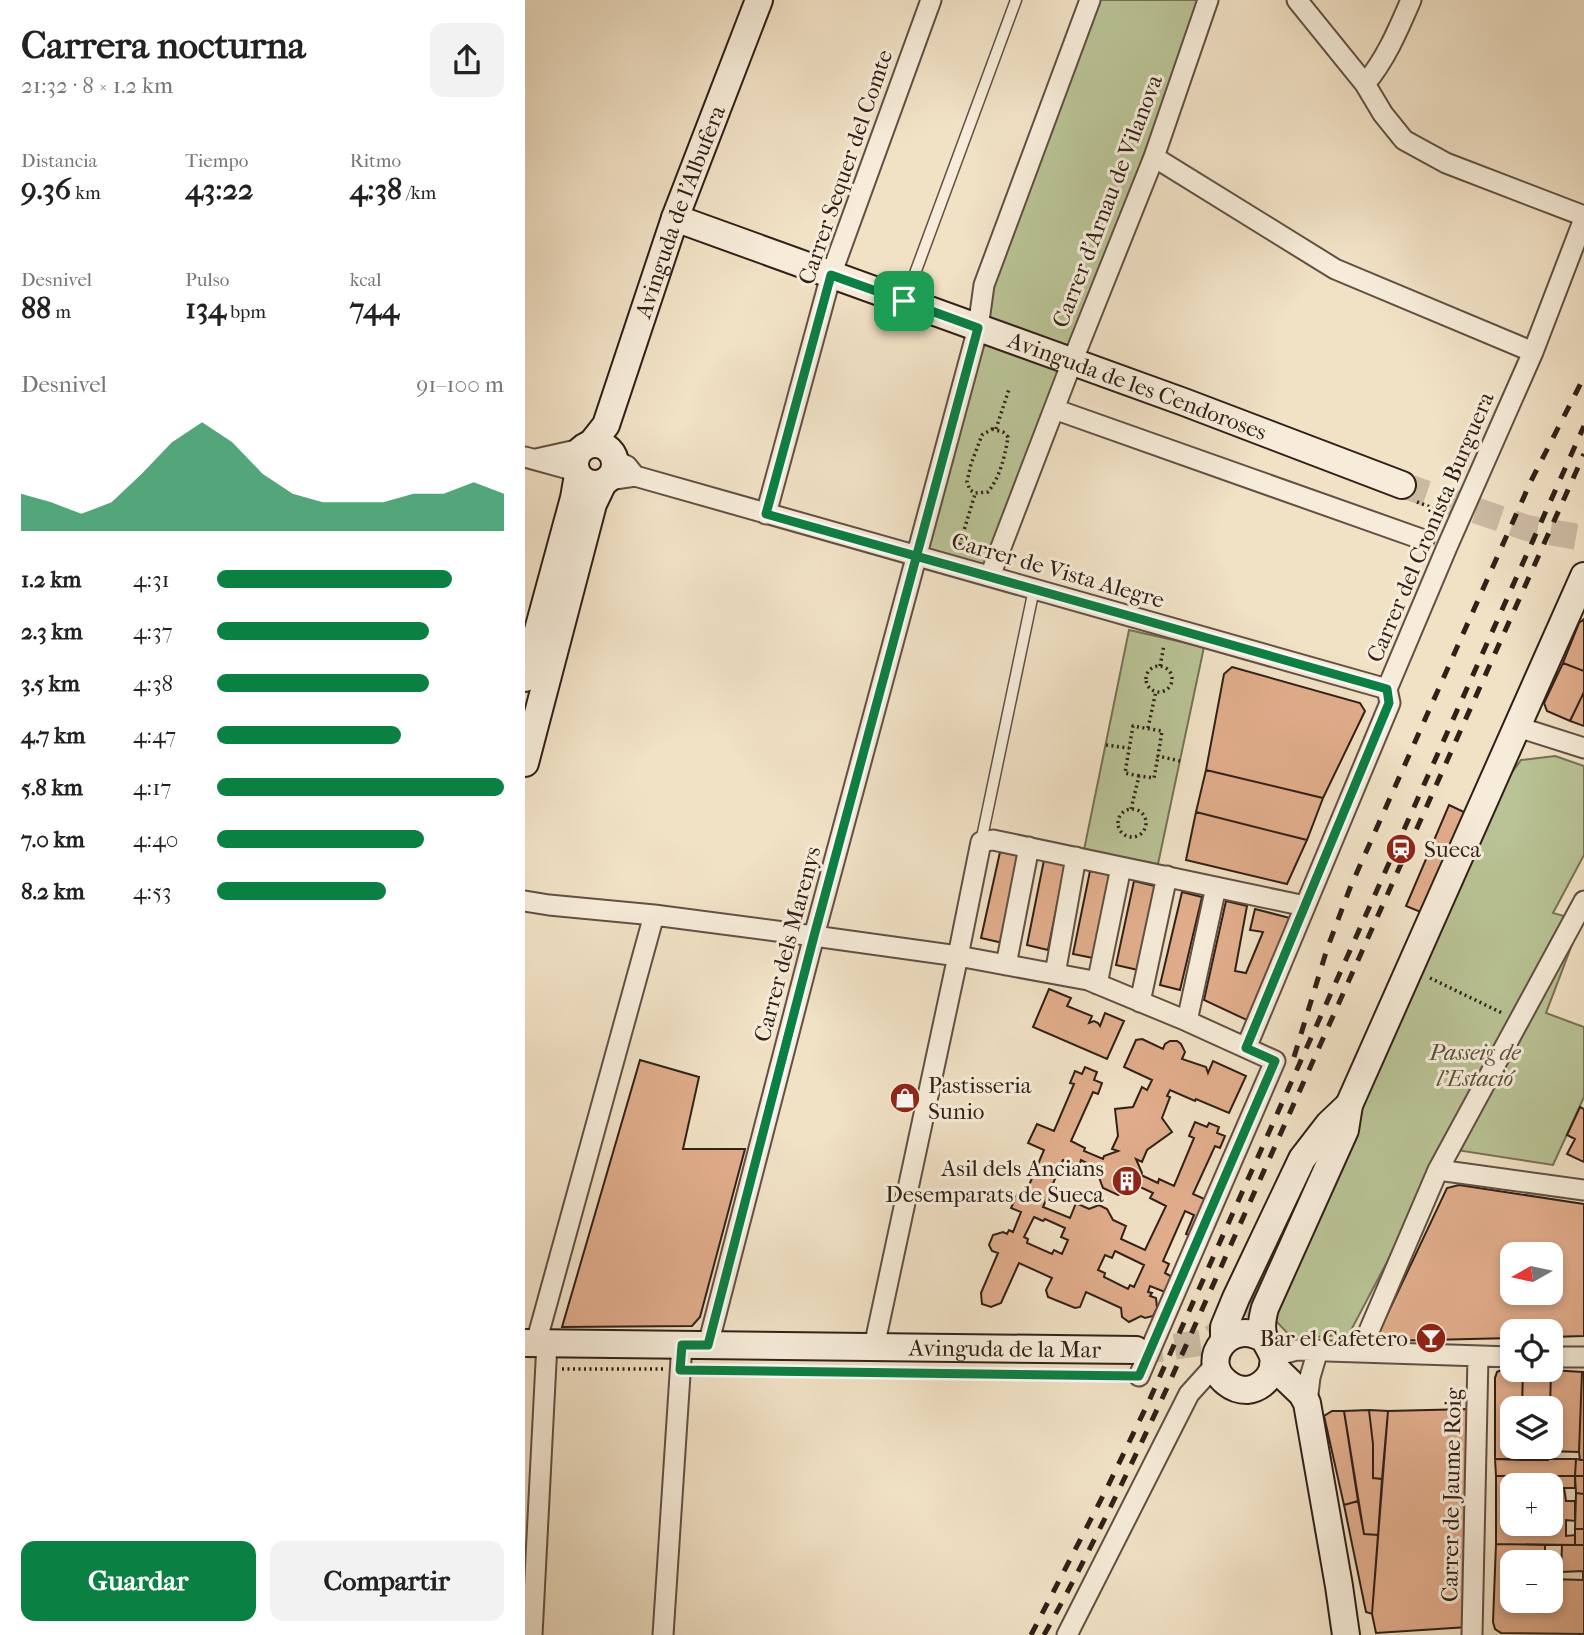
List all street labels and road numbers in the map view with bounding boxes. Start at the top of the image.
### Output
street label: Carrer Sequer del Comte [793,46,898,288]
street label: Carrer d'Arnau de Vilanova [1047,71,1168,331]
street label: Avinguda de l'Albufera [629,101,731,322]
street label: Avinguda de les Cendoroses [1003,326,1270,446]
street label: Carrer del Cronista Burguera [1361,388,1500,666]
street label: Carrer de Vista Alegre [948,527,1168,614]
street label: Carrer dels Marenys [748,843,827,1045]
street label: Avinguda de la Mar [908,1334,1101,1364]
street label: Carrer de Jaume Roig [1436,1387,1467,1602]

